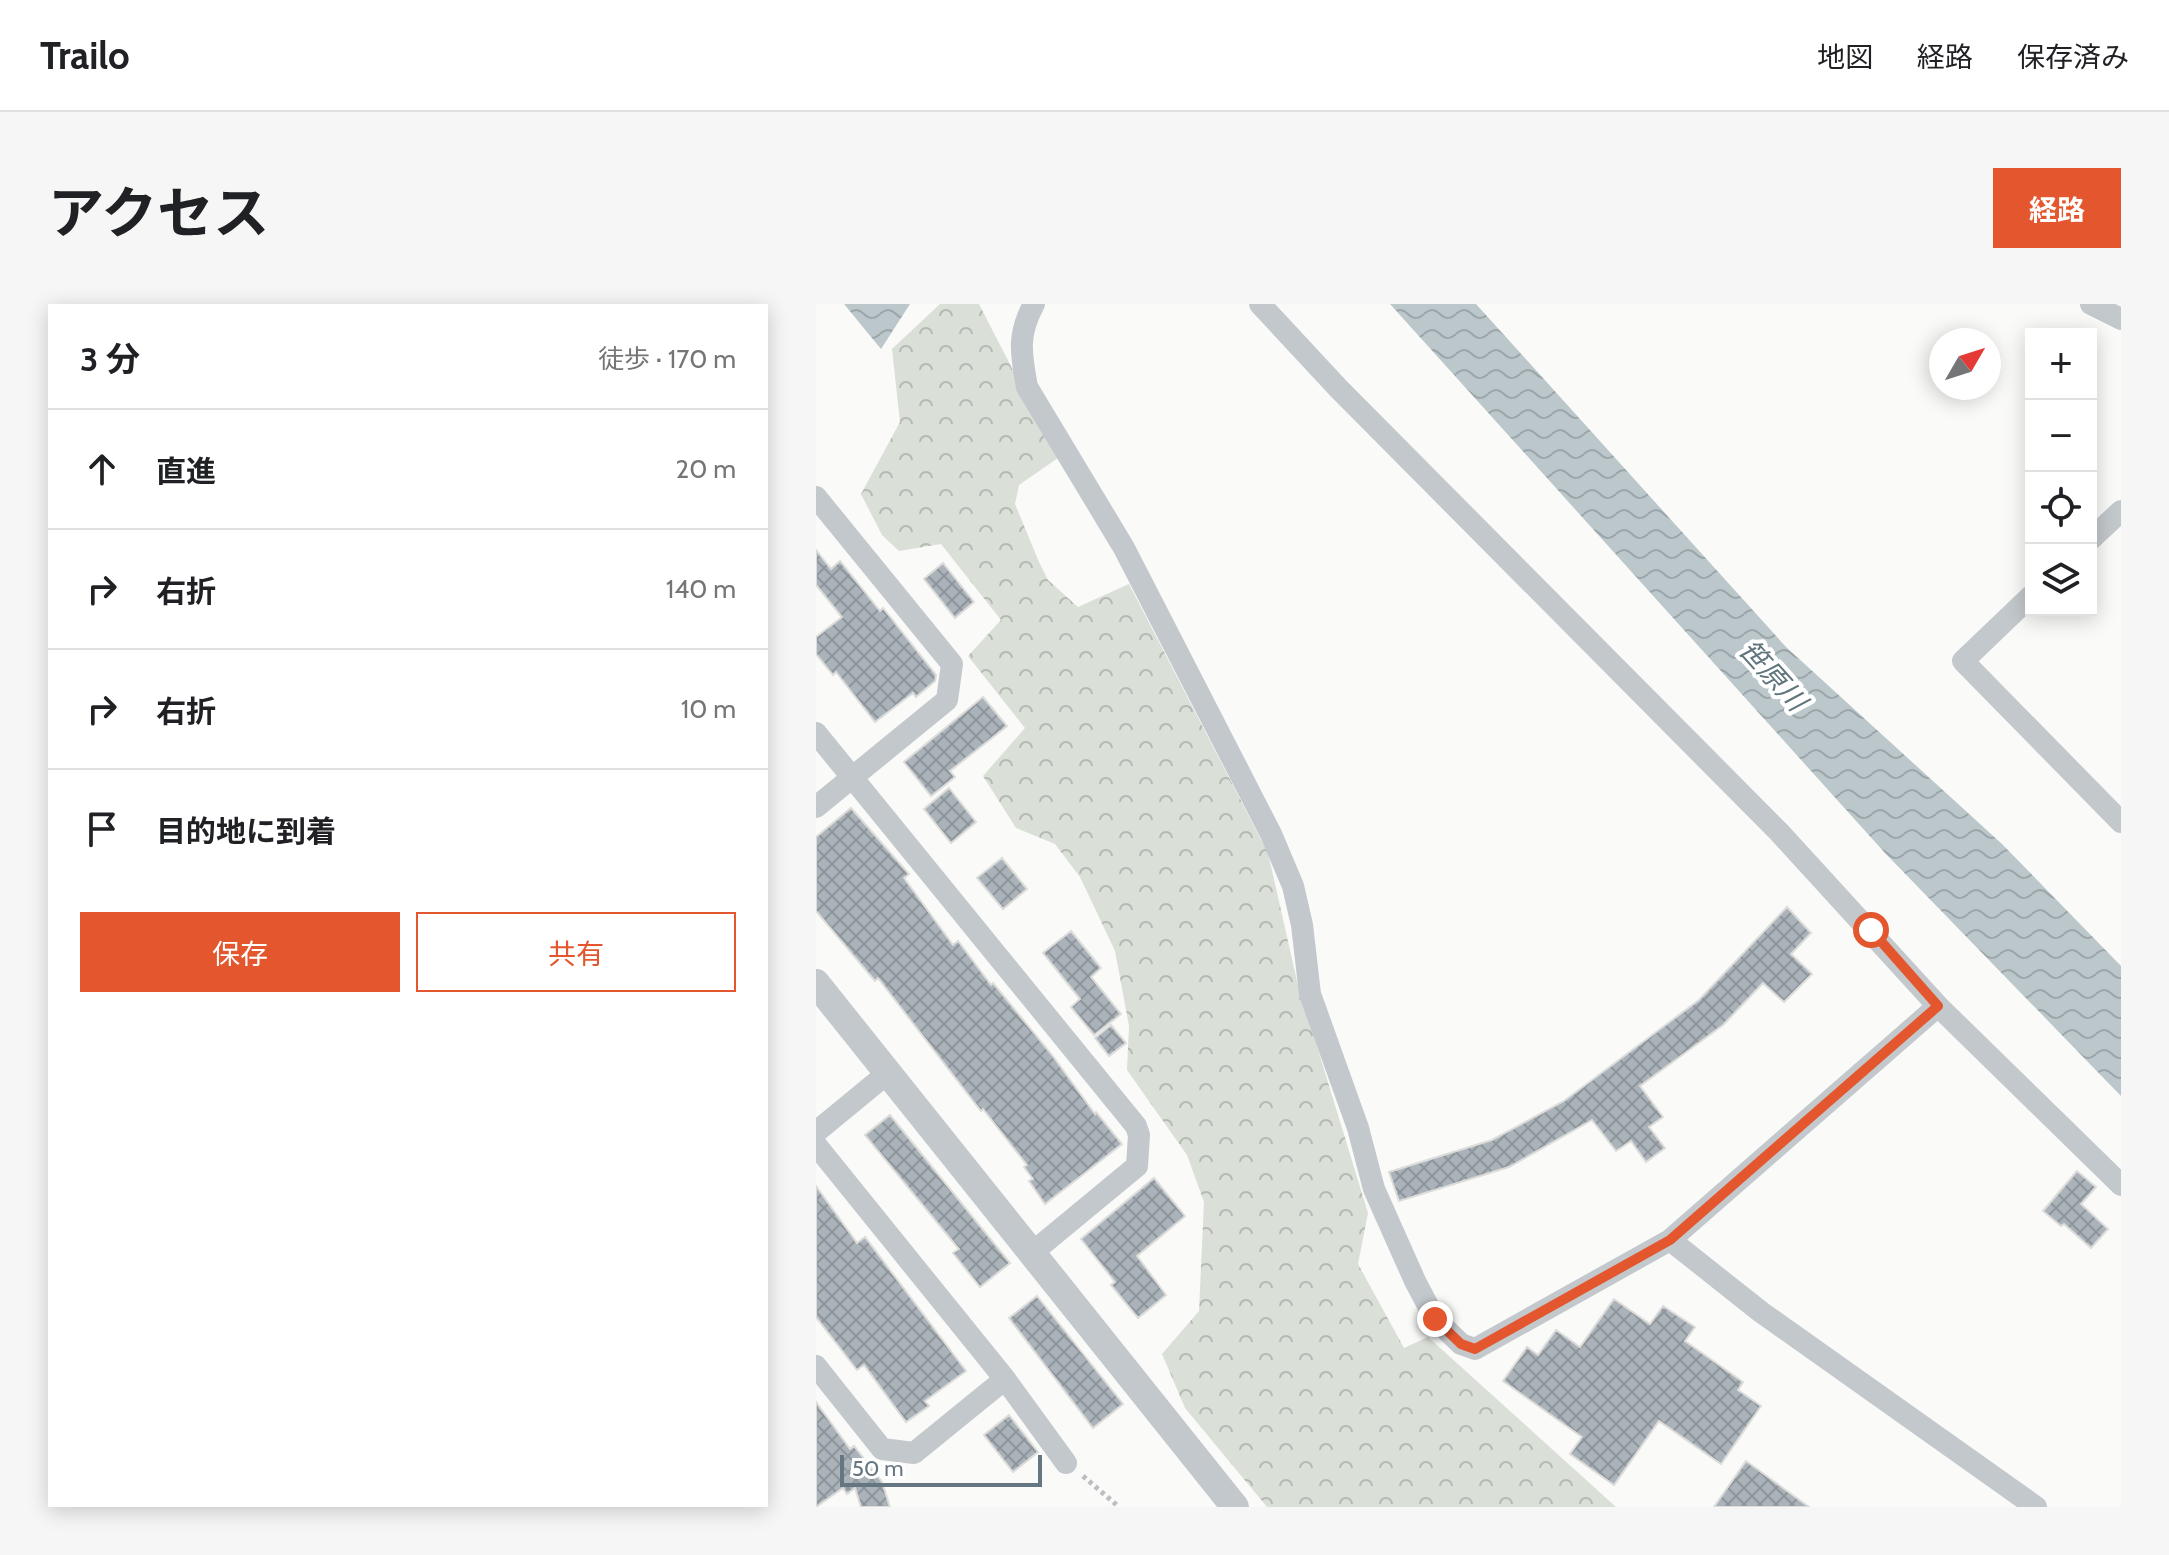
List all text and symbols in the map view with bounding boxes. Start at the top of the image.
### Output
text: Trailo [40,32,130,79]
text: 地図 [1817,40,1873,74]
text: 経路 [1917,40,1973,74]
text: 保存済み [2017,40,2129,74]
button: 経路 [1993,168,2121,248]
text: アクセス [48,179,269,247]
north arrow [1929,328,2001,400]
map controls [2025,328,2097,616]
button: + [2025,328,2097,400]
text: 3 分 [80,338,140,380]
text: 徒歩 · 170 m [598,343,736,375]
button: − [2025,400,2097,472]
icon: ahead [80,447,124,491]
text: 直進 [156,453,216,490]
text: 20 m [676,453,736,485]
button: locate [2025,472,2097,544]
button: layers [2025,544,2097,616]
icon: right [80,567,124,611]
text: 右折 [156,573,216,610]
text: 140 m [666,573,736,605]
water label: 笹原川 [1732,632,1816,720]
icon: right [80,687,124,731]
text: 右折 [156,693,216,730]
text: 10 m [681,693,736,725]
icon: arrive [80,807,124,851]
text: 目的地に到着 [156,813,336,850]
button: 保存 [80,912,400,992]
button: 共有 [416,912,736,992]
route start [1853,912,1889,948]
route end [1417,1301,1453,1337]
scale bar [840,1451,1042,1487]
text: 50 m [852,1455,904,1482]

